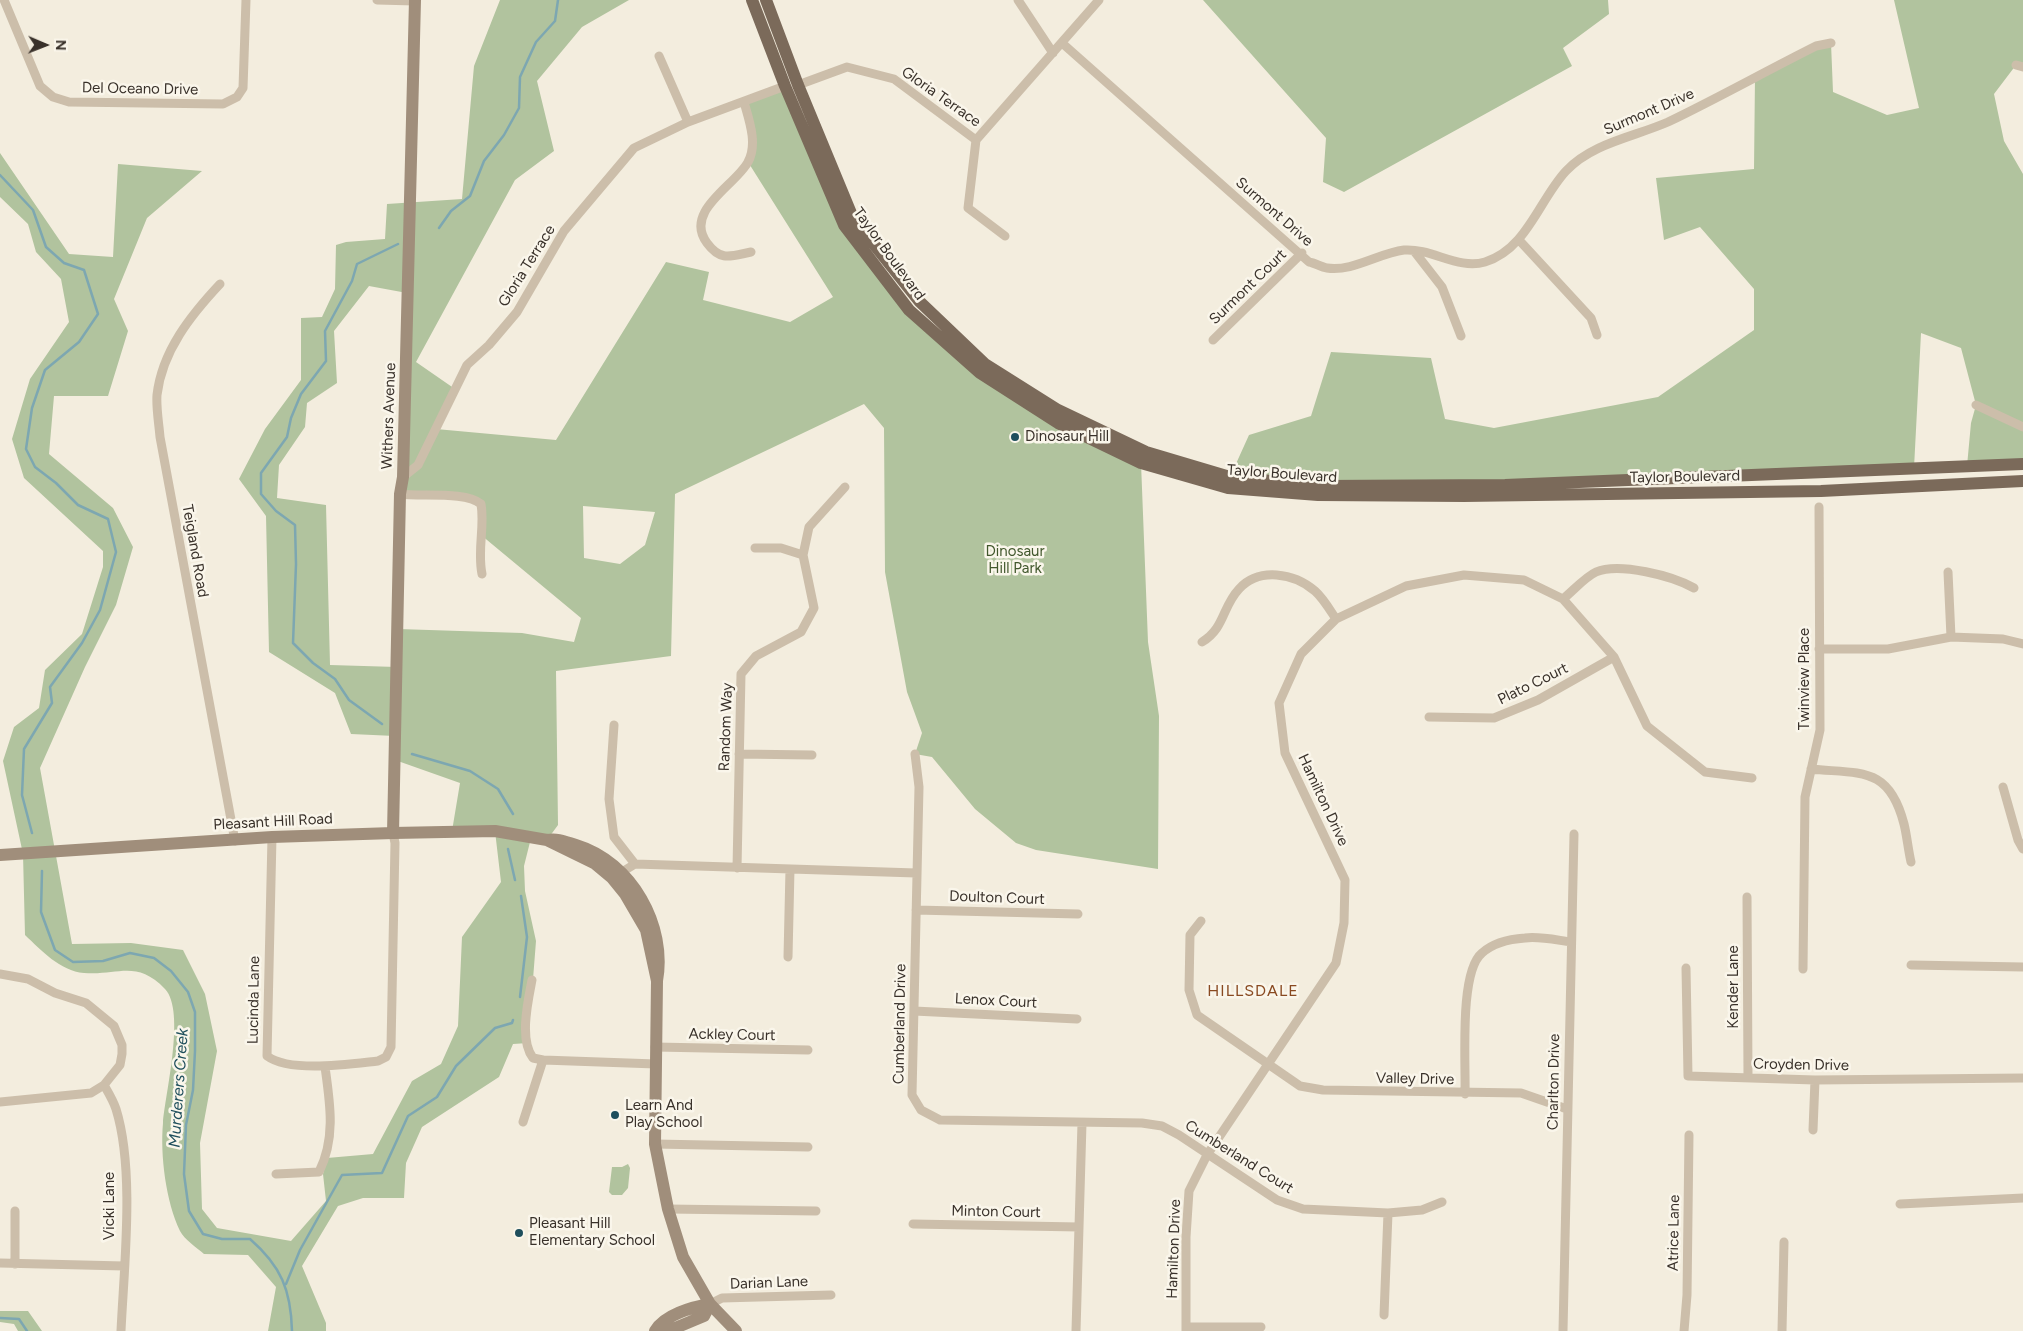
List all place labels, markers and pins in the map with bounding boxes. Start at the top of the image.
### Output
place label: Dinosaur Hill [1025,428,1109,446]
marker: Dinosaur Hill [1009,431,1021,443]
place label: Learn And Play School [625,1097,703,1132]
marker: Learn And Play School [609,1109,621,1121]
place label: Pleasant Hill Elementary School [529,1215,655,1250]
marker: Pleasant Hill Elementary School [513,1227,525,1239]

